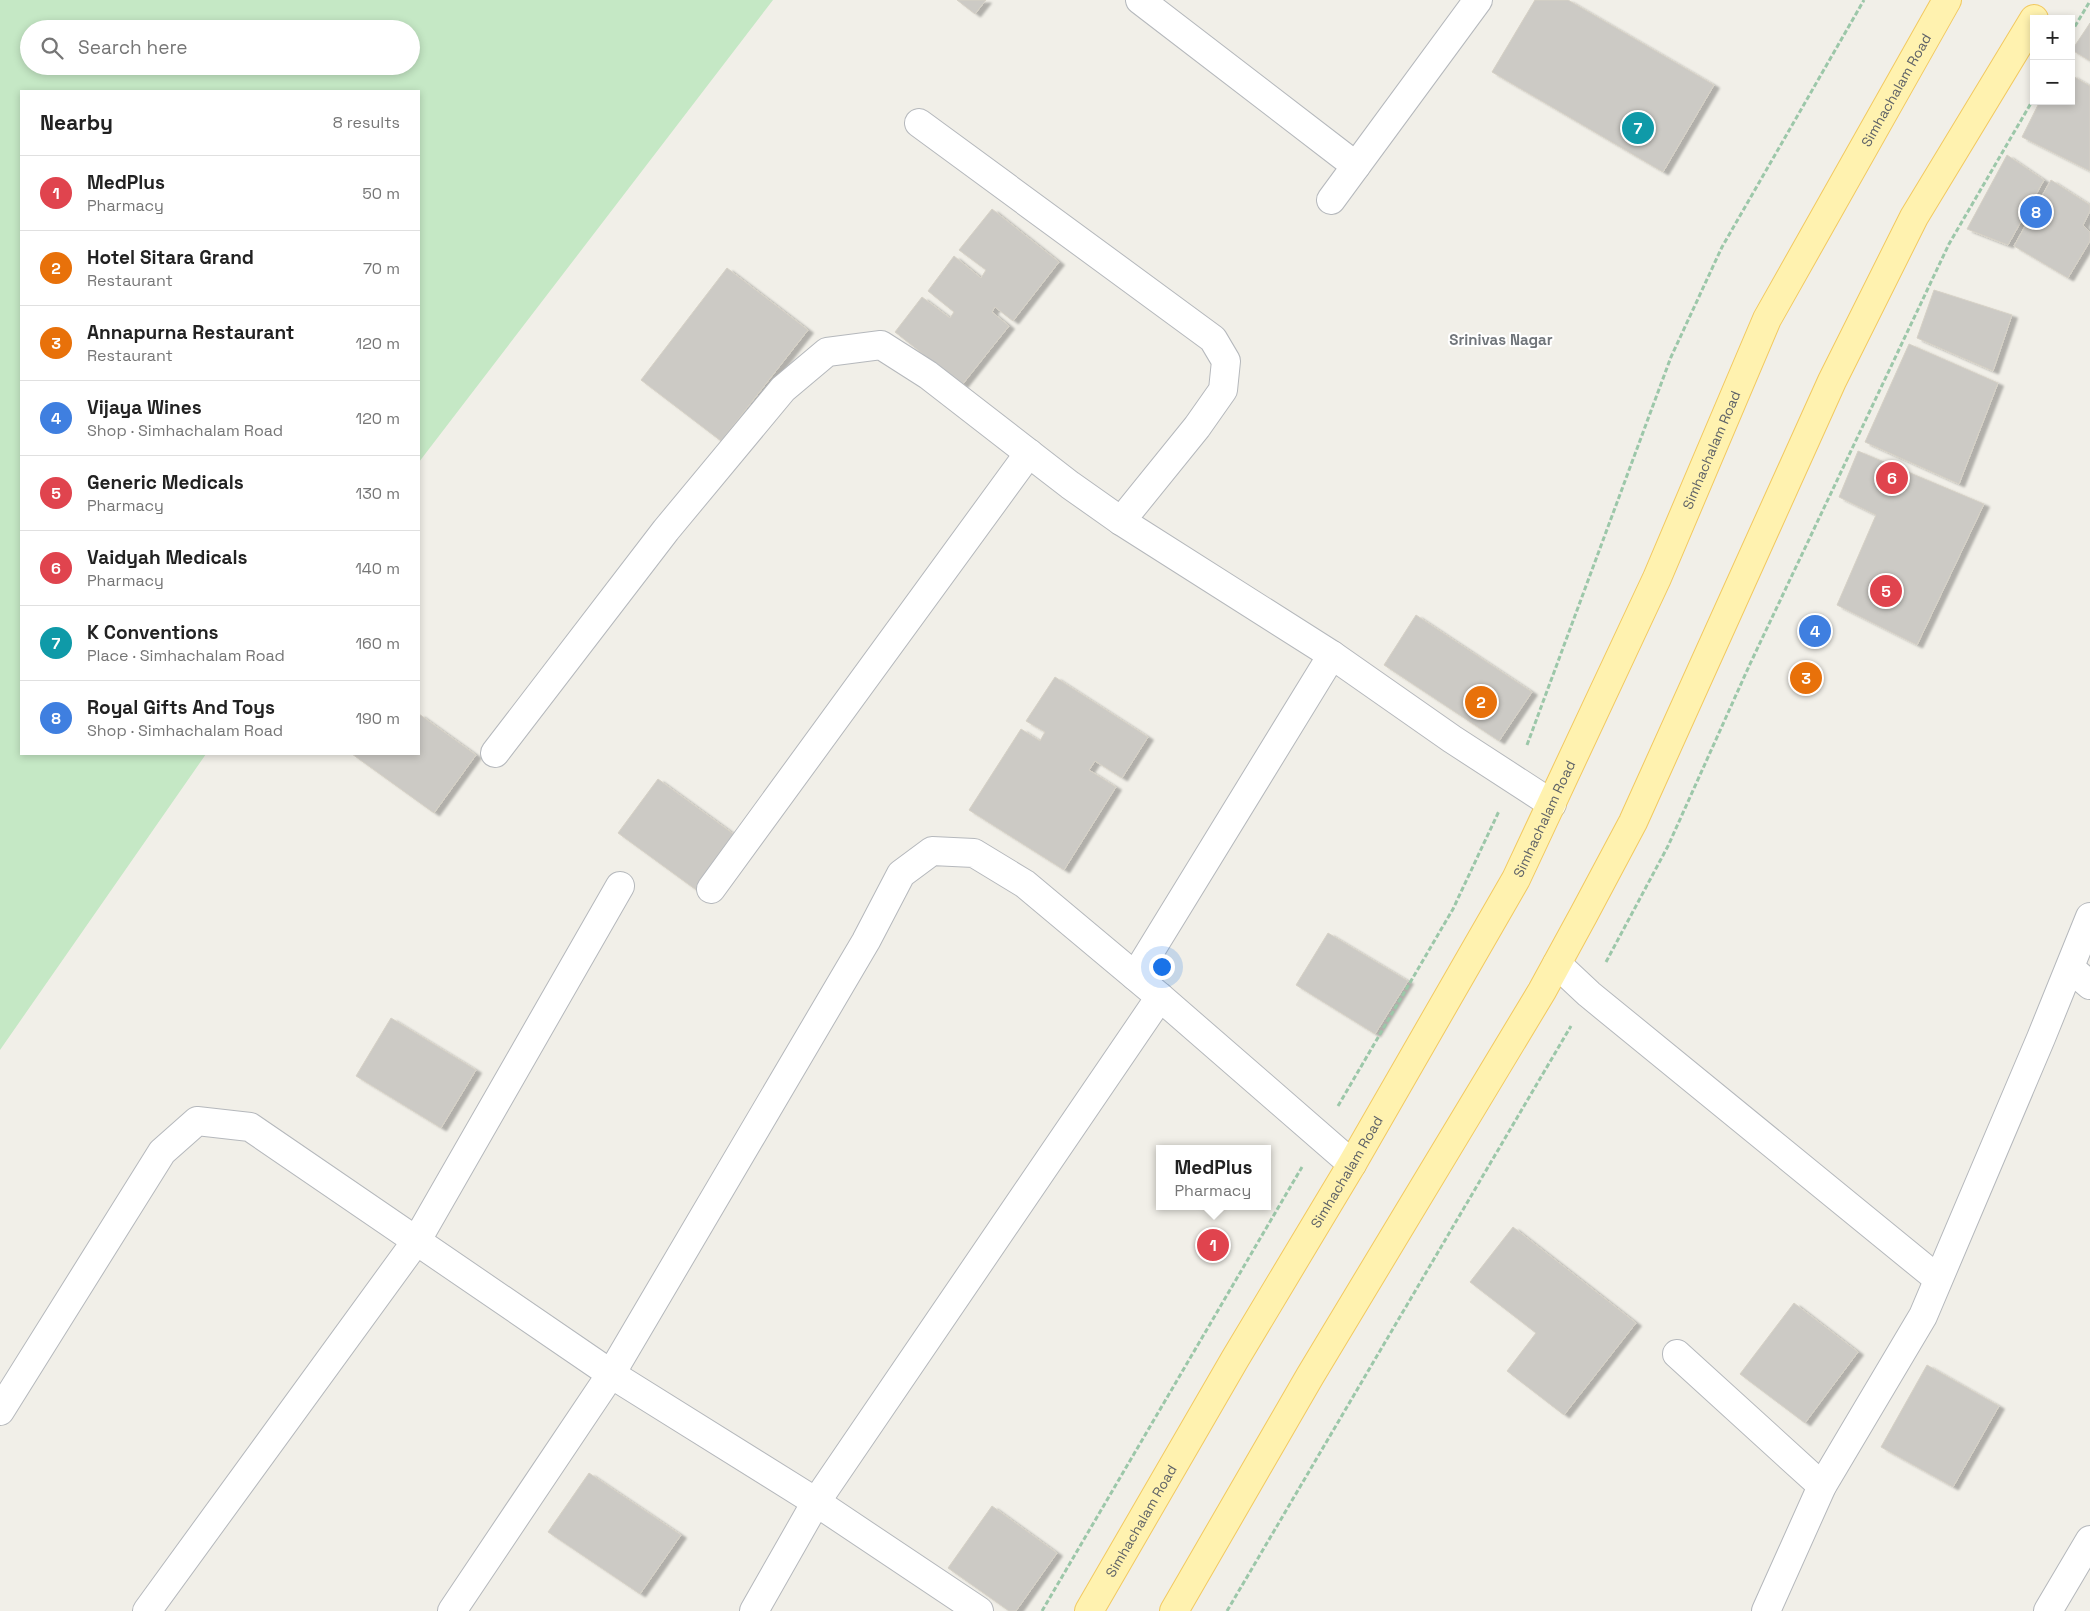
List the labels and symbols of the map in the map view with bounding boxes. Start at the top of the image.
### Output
street label: Simhachalam Road [1857,30,1935,150]
pin: 7 [1622,109,1654,147]
pin: 8 [2020,193,2052,231]
district label: Srinivas Nagar [1449,330,1553,349]
street label: Simhachalam Road [1678,388,1745,512]
pin: 6 [1876,459,1908,497]
pin: 5 [1870,572,1902,610]
pin: 4 [1799,612,1831,650]
pin: 3 [1790,659,1822,697]
pin: 2 [1465,683,1497,721]
street label: Simhachalam Road [1509,757,1579,880]
your location [1149,954,1175,980]
street label: Simhachalam Road [1307,1113,1387,1231]
pin: 1 [1197,1226,1229,1264]
street label: Simhachalam Road [1101,1461,1181,1581]

